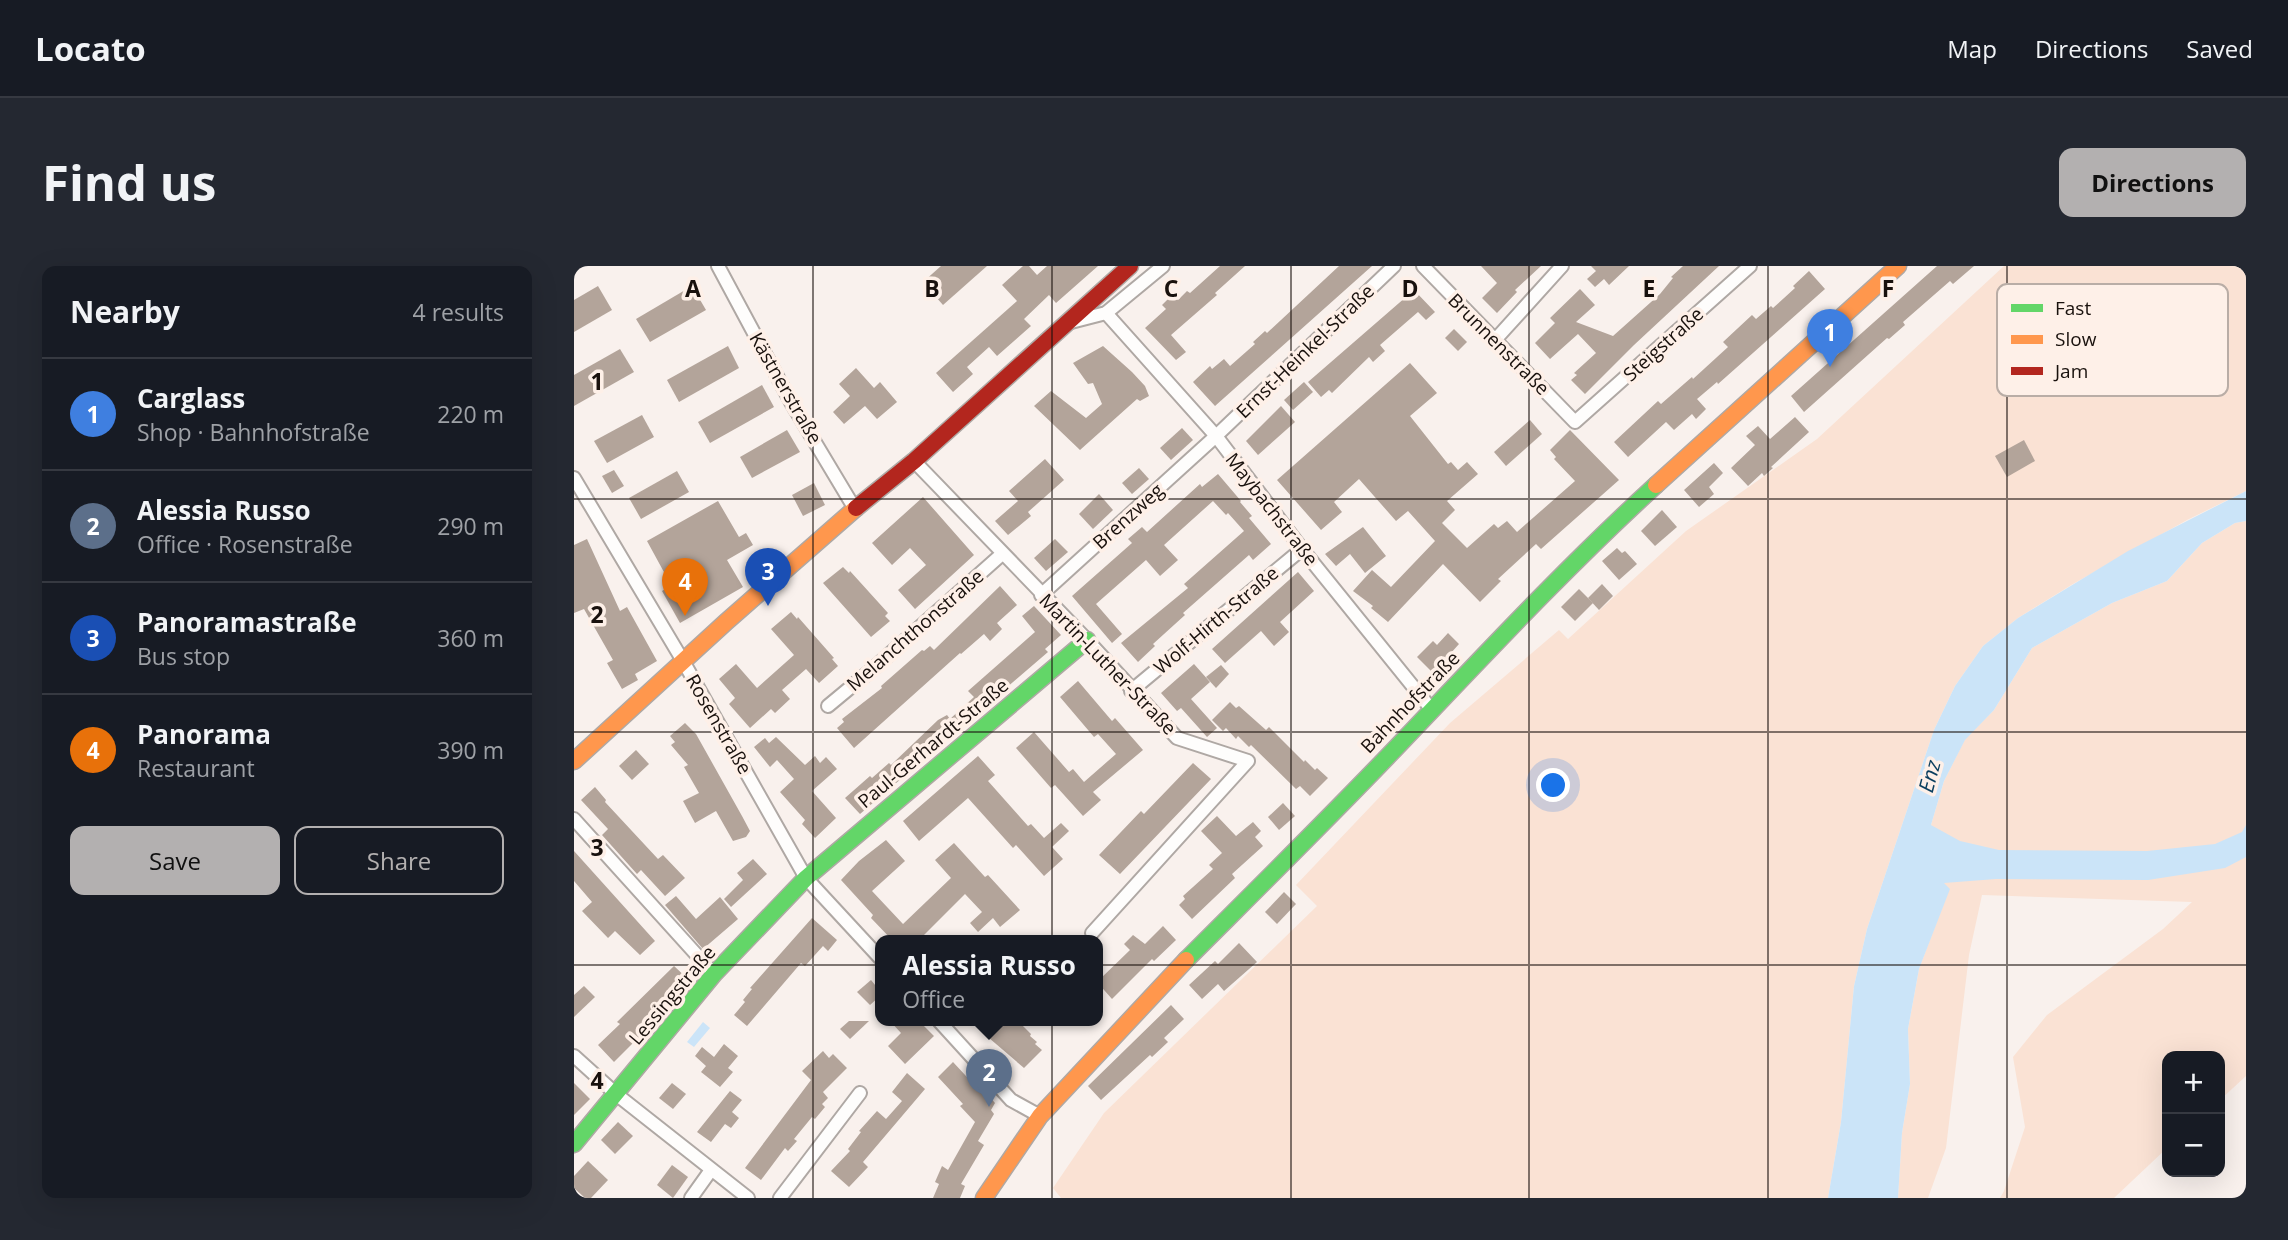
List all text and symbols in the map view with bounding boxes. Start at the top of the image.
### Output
text: Locato [35,26,146,71]
text: Map [1947,32,1997,65]
text: Directions [2035,32,2148,65]
text: Saved [2186,32,2253,65]
button: Directions [2059,148,2246,217]
text: Find us [42,149,216,215]
text: A [685,272,701,304]
text: B [924,272,940,304]
text: C [1164,272,1178,304]
text: D [1401,272,1419,304]
text: E [1643,272,1655,304]
text: F [1882,272,1894,304]
street label: Ernst-Heinkel-Straße [1230,278,1380,424]
legend [1997,284,2228,396]
street label: Brunnenstraße [1442,287,1556,401]
text: Nearby [70,291,180,332]
text: Fast [2055,295,2091,321]
text: 4 results [413,296,504,328]
street label: Steigstraße [1617,301,1709,387]
pin: 1 [1807,309,1853,367]
text: Slow [2055,326,2097,352]
street label: Kästnerstraße [744,327,828,449]
text: Jam [2053,358,2088,384]
text: 1 [590,365,604,397]
text: Carglass [137,380,245,416]
text: 1 [86,398,100,430]
text: 220 m [437,398,504,430]
text: Shop · Bahnhofstraße [137,416,370,448]
street label: Maybachstraße [1220,447,1324,571]
street label: Brenzweg [1087,477,1169,555]
text: Alessia Russo [137,492,311,528]
text: 2 [86,510,100,542]
text: 290 m [437,510,504,542]
text: Office · Rosenstraße [137,528,353,560]
pin: 3 [745,548,791,606]
pin: 4 [662,558,708,616]
street label: Wolf-Hirth-Straße [1148,560,1284,680]
street label: Melanchthonstraße [841,563,989,697]
street label: Martin-Luther-Straße [1034,588,1182,740]
text: 2 [590,598,604,630]
text: Panoramastraße [137,604,357,640]
text: 3 [86,622,100,654]
text: 360 m [437,622,504,654]
text: Bus stop [137,640,230,672]
street label: Bahnhofstraße [1355,645,1465,759]
street label: Rosenstraße [680,669,758,779]
street label: Paul-Gerhardt-Straße [852,672,1014,814]
text: Panorama [137,716,271,752]
text: 4 [86,734,100,766]
text: 390 m [437,734,504,766]
text: Restaurant [137,752,255,784]
water label: Enz [1911,756,1947,795]
your location [1536,768,1570,802]
button: Save [70,826,280,895]
button: Share [294,826,504,895]
text: 3 [590,831,604,863]
popup [875,935,1103,1026]
street label: Lessingstraße [623,940,721,1050]
text: Alessia Russo [902,947,1076,983]
text: Office [902,983,965,1015]
pin: 2 [966,1049,1012,1107]
map controls [2162,1051,2225,1177]
button: + [2162,1051,2225,1114]
text: 4 [590,1064,604,1096]
button: − [2162,1114,2225,1177]

